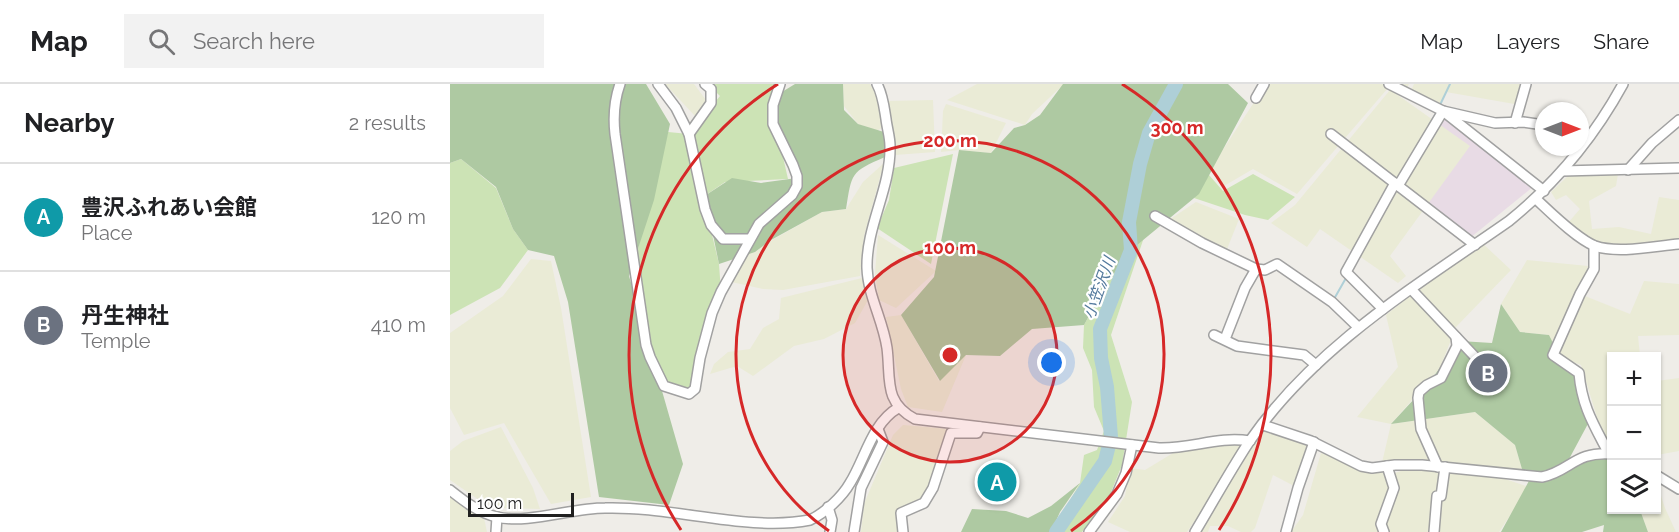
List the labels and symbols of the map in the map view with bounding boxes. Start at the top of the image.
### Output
north arrow [1535,102,1589,156]
text: 300 m [1150,117,1204,138]
text: 200 m [923,130,977,151]
text: 100 m [924,237,976,258]
water label: 小笠沢川 [1079,253,1120,321]
centre of rings [940,345,960,365]
your location [1037,348,1066,377]
pin: B [1468,350,1508,396]
pin: A [978,460,1016,504]
scale bar [468,490,574,518]

